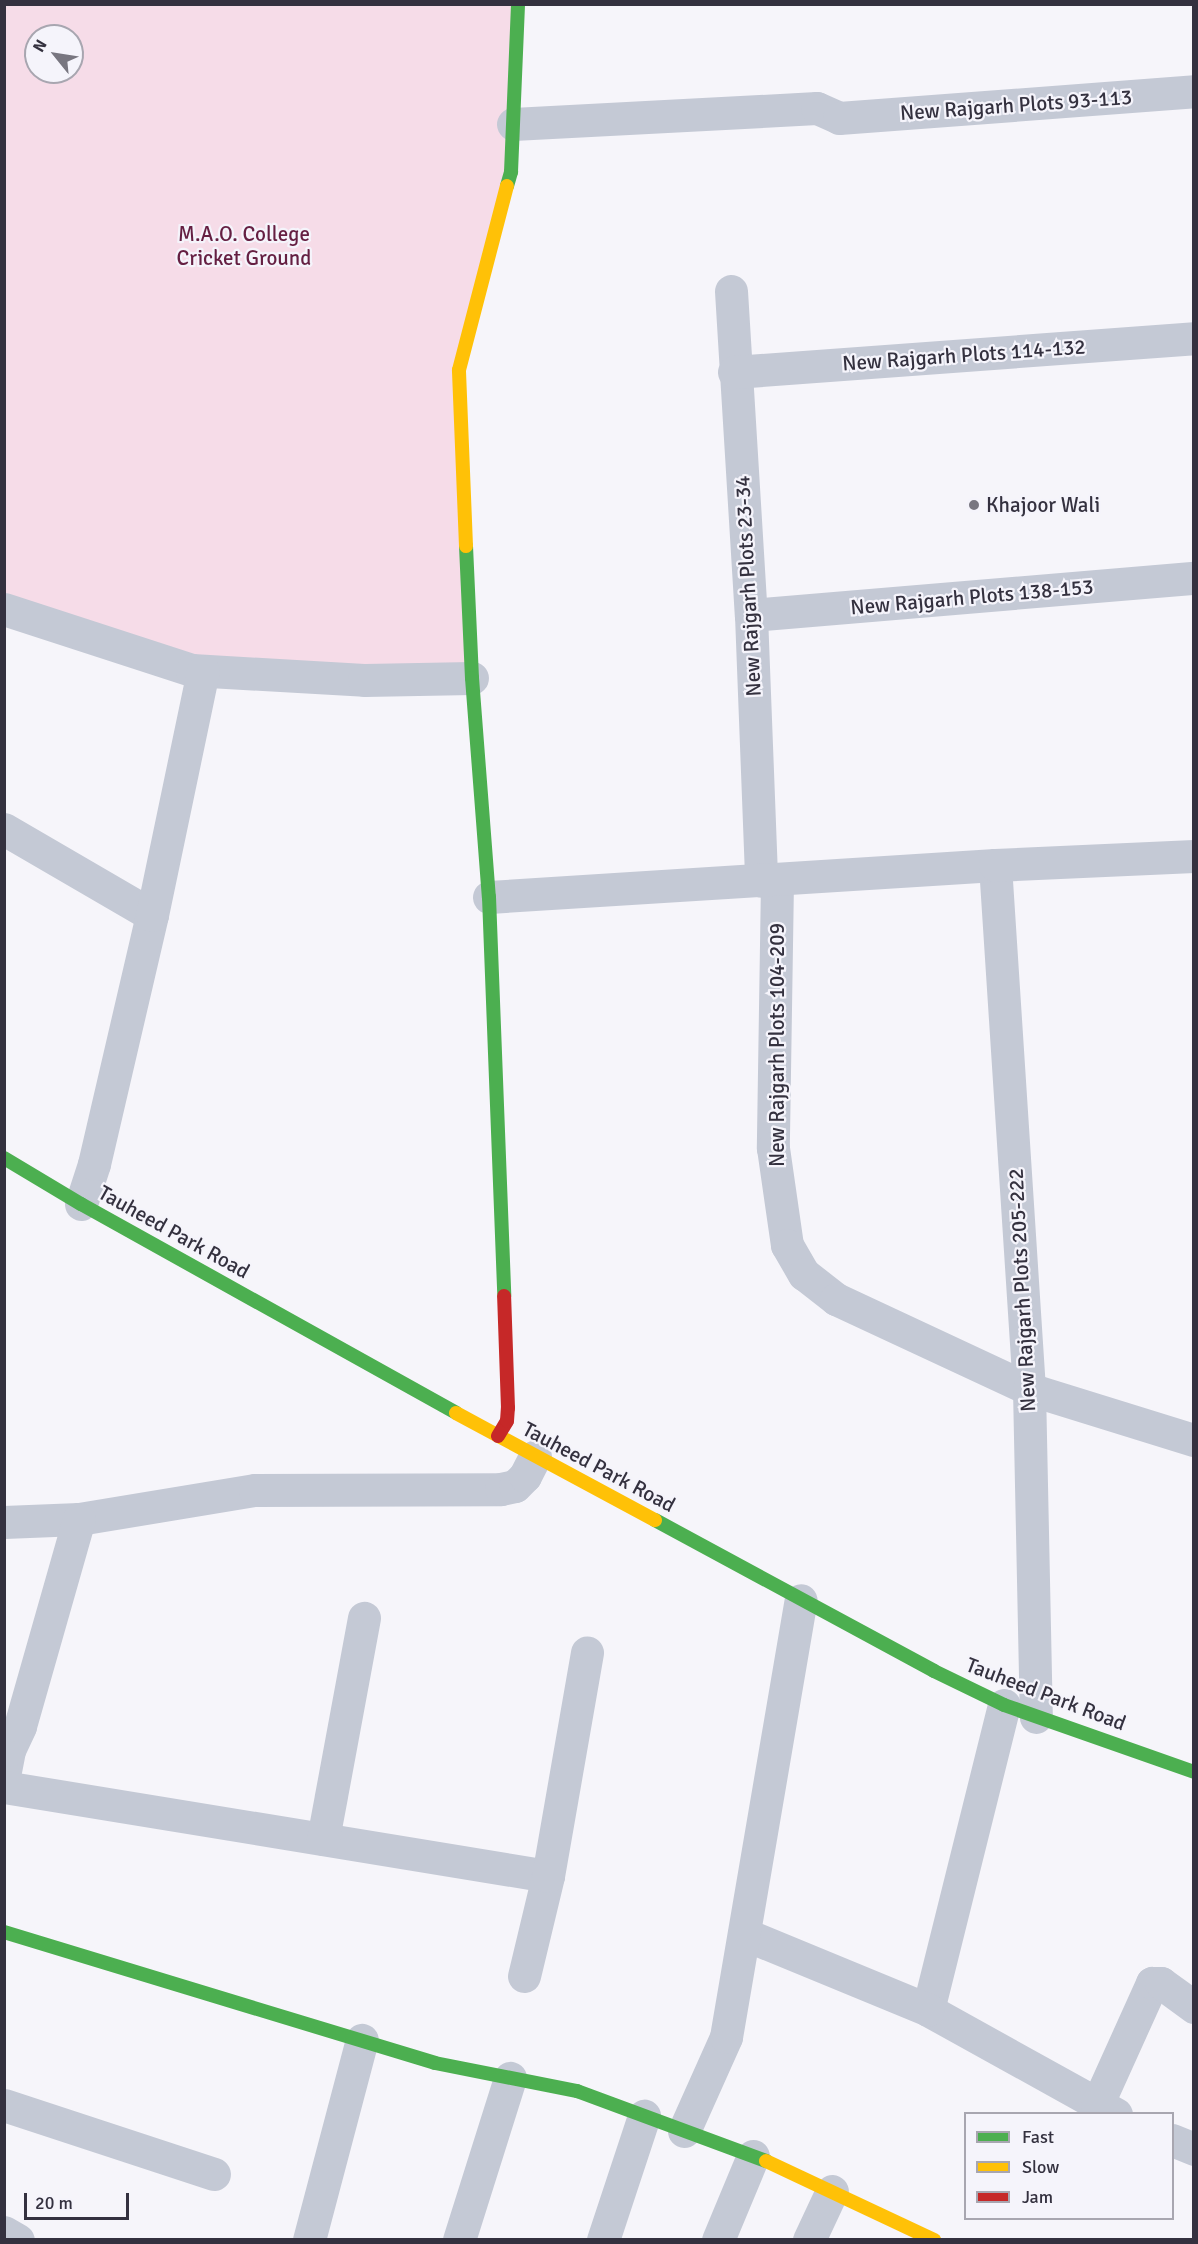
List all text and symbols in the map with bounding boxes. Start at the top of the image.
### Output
north arrow [24,24,84,84]
text: N [29,36,52,56]
street label: New Rajgarh Plots 93-113 [899,84,1133,126]
park label: M.A.O. College Cricket Ground [177,221,311,271]
street label: New Rajgarh Plots 114-132 [841,334,1087,376]
street label: New Rajgarh Plots 23-34 [730,475,766,697]
place label: Khajoor Wali [986,492,1100,518]
marker: Khajoor Wali [967,498,981,512]
street label: New Rajgarh Plots 138-153 [849,574,1095,620]
street label: New Rajgarh Plots 104-209 [764,923,790,1167]
street label: New Rajgarh Plots 205-222 [1003,1168,1041,1412]
street label: Tauheed Park Road [94,1180,254,1284]
street label: Tauheed Park Road [518,1416,680,1518]
street label: Tauheed Park Road [963,1652,1129,1736]
legend [964,2112,1174,2220]
text: Fast [1022,2126,1054,2148]
text: Slow [1022,2156,1059,2178]
scale bar [27,2181,132,2219]
text: Jam [1022,2186,1053,2208]
text: 20 m [35,2192,73,2214]

